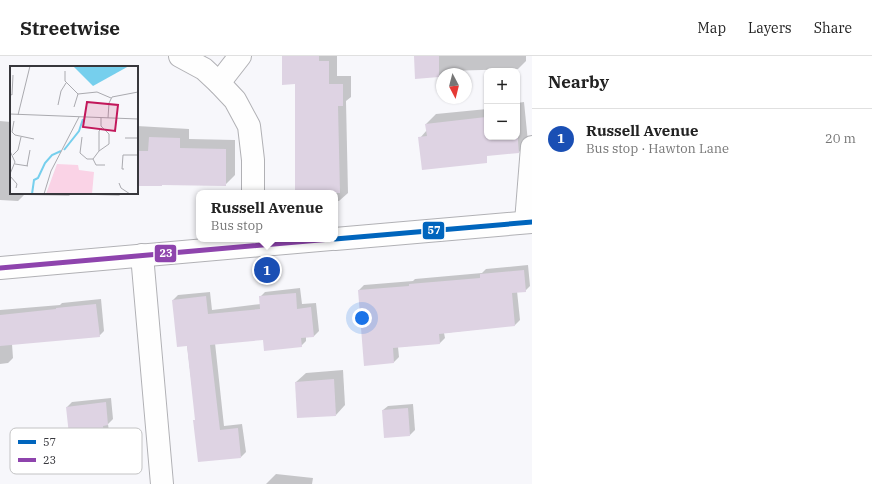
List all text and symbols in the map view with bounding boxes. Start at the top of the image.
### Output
text: Streetwise [20,16,120,40]
text: Map [698,19,726,37]
text: Layers [748,19,792,37]
text: Share [814,19,852,37]
inset map [10,66,138,194]
north arrow [436,68,472,104]
map controls [484,68,520,140]
button: + [484,68,520,104]
text: Nearby [548,71,609,93]
button: − [484,104,520,140]
text: Russell Avenue [586,121,698,140]
text: 1 [557,130,565,147]
text: 20 m [825,130,856,147]
text: Bus stop · Hawton Lane [586,140,729,157]
popup [196,190,338,242]
text: Russell Avenue [211,198,323,217]
text: Bus stop [211,217,263,234]
line badge: 57 [422,221,445,240]
text: 57 [427,223,441,237]
line badge: 23 [154,244,177,263]
text: 23 [159,246,173,260]
pin: 1 [254,255,280,285]
your location [352,308,372,328]
legend [10,428,142,474]
text: 57 [43,435,56,449]
text: 23 [43,453,56,467]

